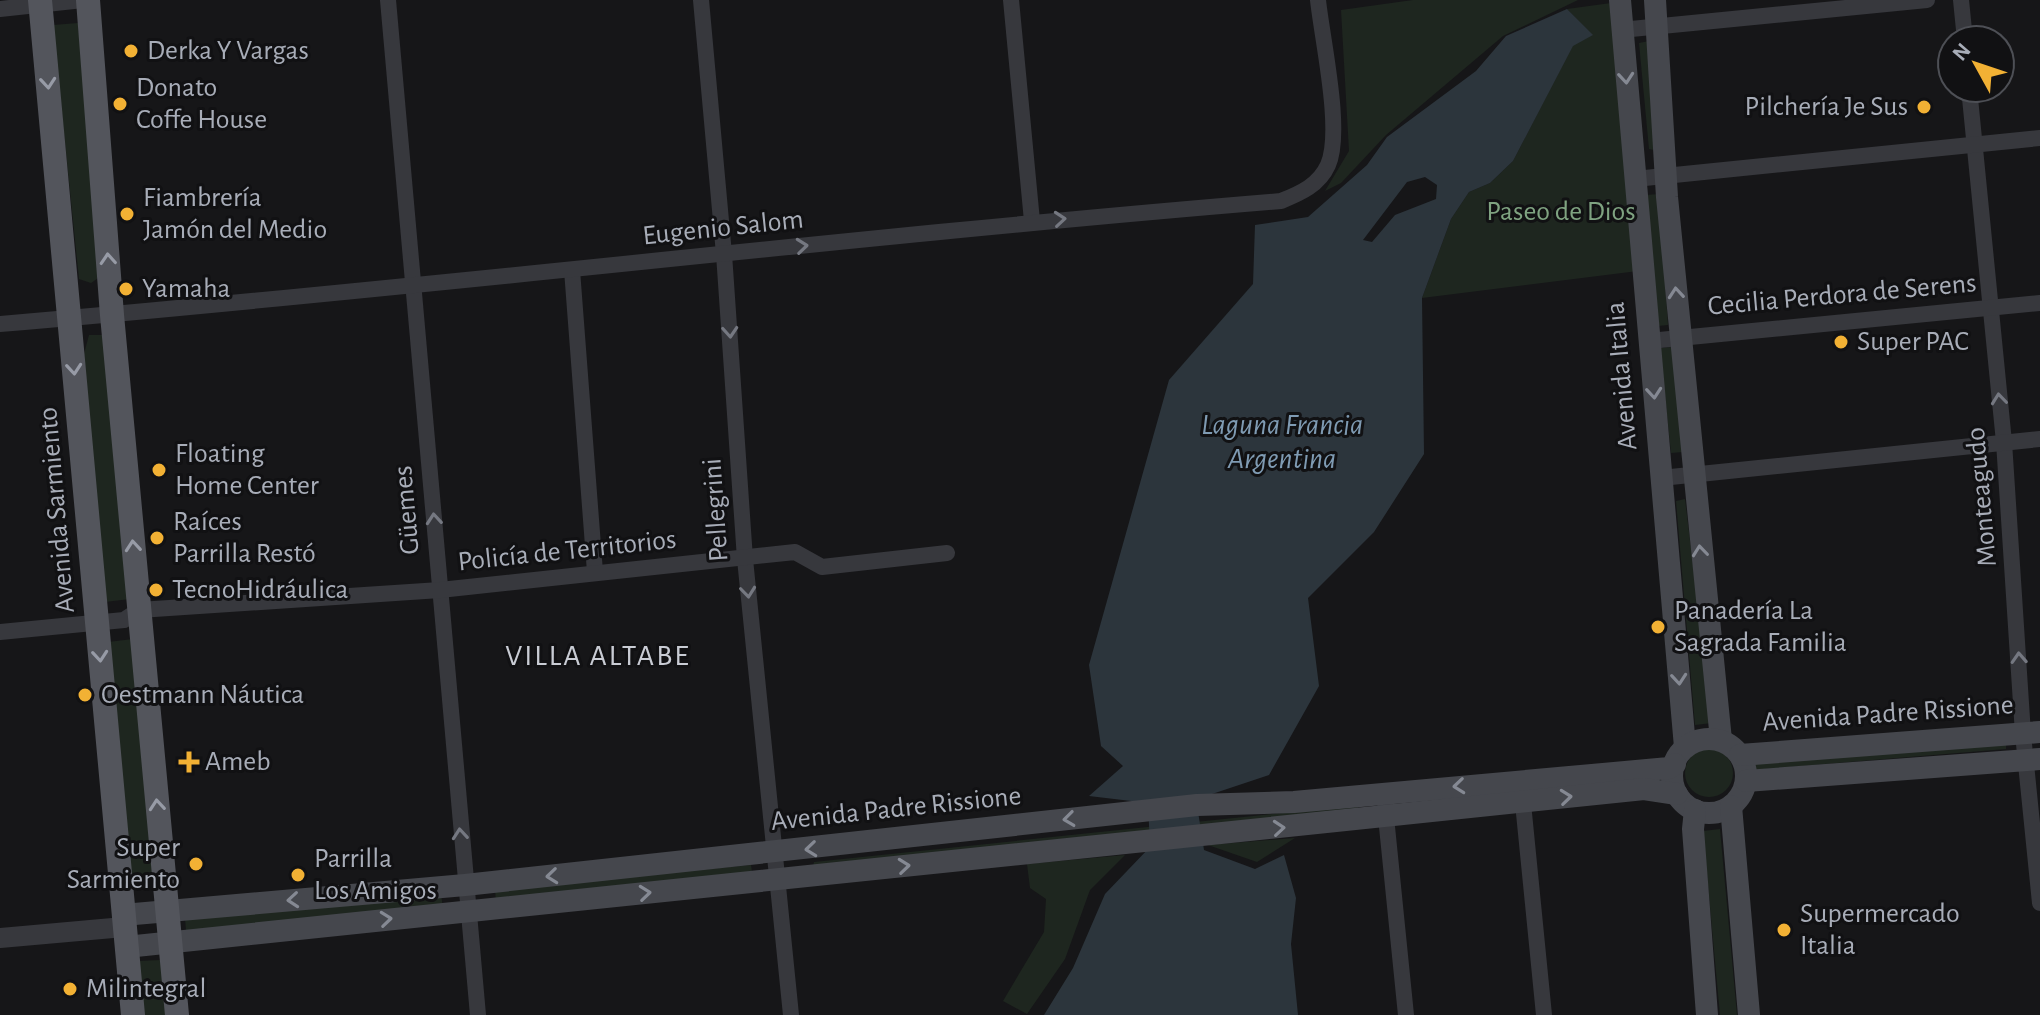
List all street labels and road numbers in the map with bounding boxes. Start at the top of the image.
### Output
street label: Eugenio Salom [641,206,805,250]
street label: Cecilia Perdora de Serens [1706,269,1978,321]
street label: Avenida Italia [1602,300,1642,451]
street label: Avenida Sarmiento [34,406,80,614]
street label: Monteagudo [1962,426,2002,568]
street label: Pellegrini [698,457,734,563]
street label: Güemes [389,464,425,556]
street label: Policía de Territorios [456,526,678,576]
street label: Avenida Padre Rissione [1761,691,2015,737]
street label: Avenida Padre Rissione [769,782,1023,836]

